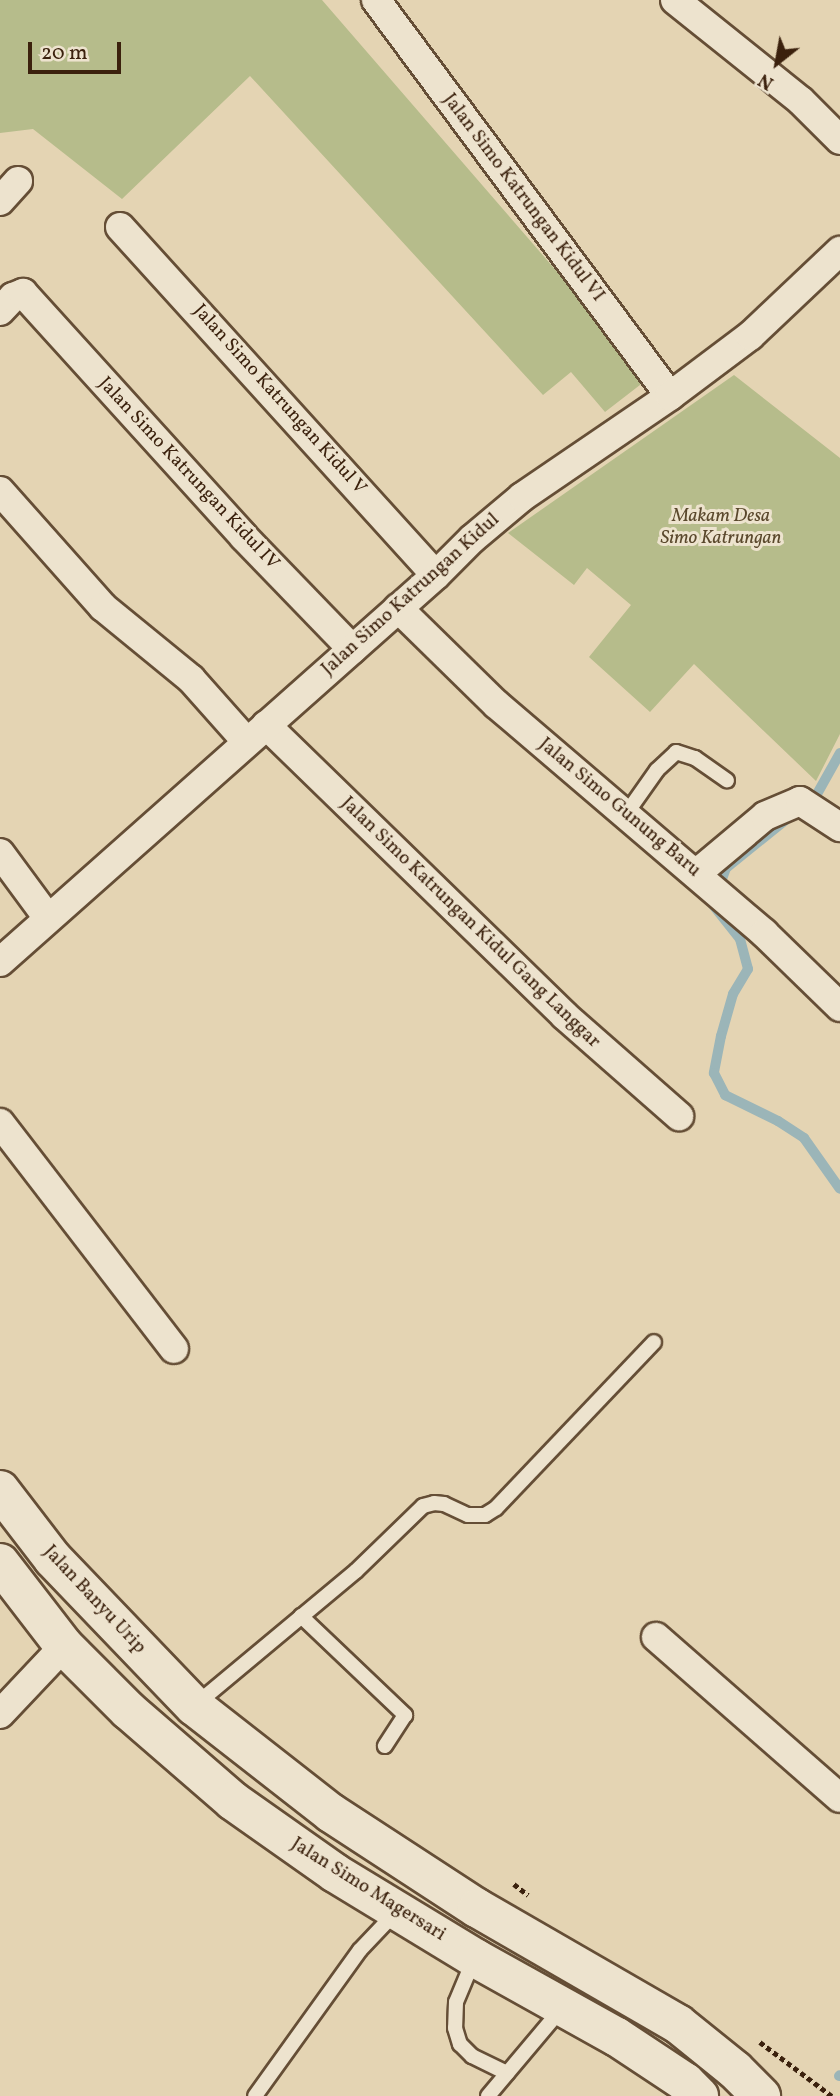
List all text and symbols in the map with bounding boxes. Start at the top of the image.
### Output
scale bar [32,28,124,72]
north arrow [742,28,812,98]
text: 20 m [41,39,87,68]
text: N [754,66,779,96]
street label: Jalan Simo Katrungan Kidul VI [437,89,609,307]
street label: Jalan Simo Katrungan Kidul V [187,300,371,500]
street label: Jalan Simo Katrungan Kidul IV [93,373,283,575]
park label: Makam Desa Simo Katrungan [661,506,781,550]
street label: Jalan Simo Katrungan Kidul [317,509,505,681]
street label: Jalan Simo Gunung Baru [533,734,705,882]
street label: Jalan Simo Katrungan Kidul Gang Langgar [335,793,605,1053]
street label: Jalan Banyu Urip [38,1541,150,1659]
street label: Jalan Simo Magersari [286,1833,450,1947]

